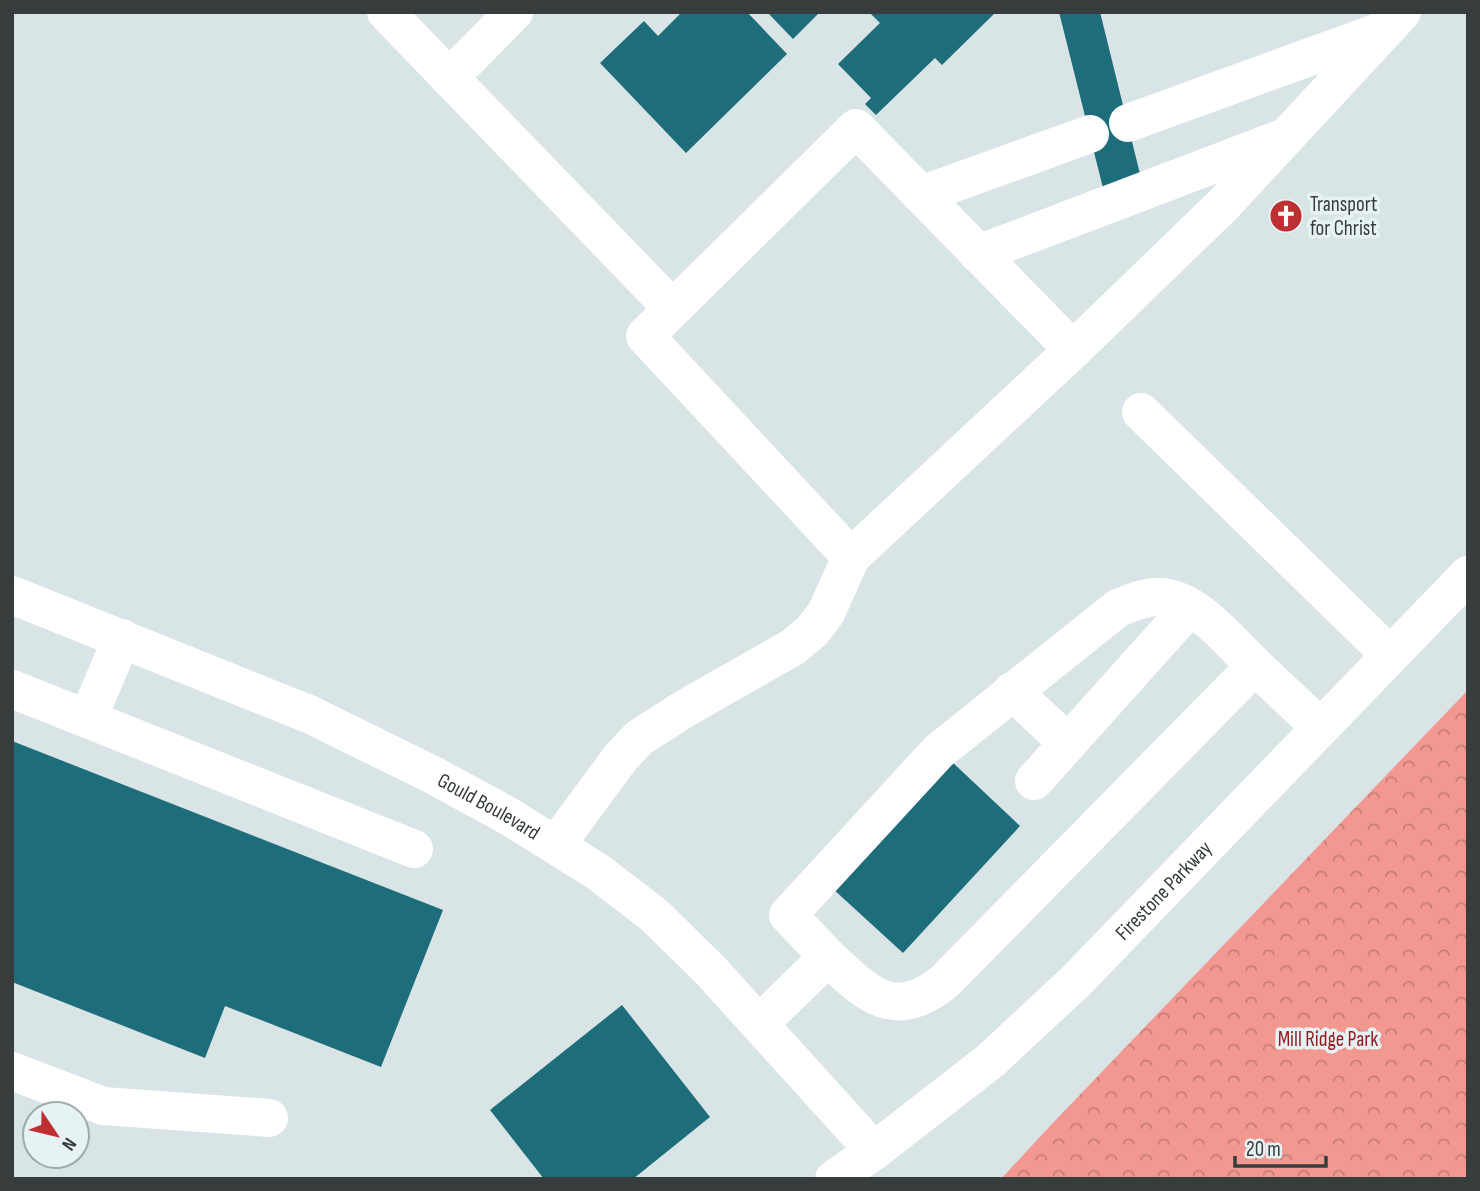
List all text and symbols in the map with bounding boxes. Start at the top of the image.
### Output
place label: Transport for Christ [1310,192,1377,241]
church icon: Transport for Christ [1267,197,1305,235]
street label: Gould Boulevard [433,768,544,845]
street label: Firestone Parkway [1110,836,1217,946]
park label: Mill Ridge Park [1278,1027,1378,1052]
north arrow [21,1100,91,1170]
scale bar [1235,1124,1326,1168]
text: N [56,1133,81,1155]
text: 20 m [1246,1137,1281,1162]

